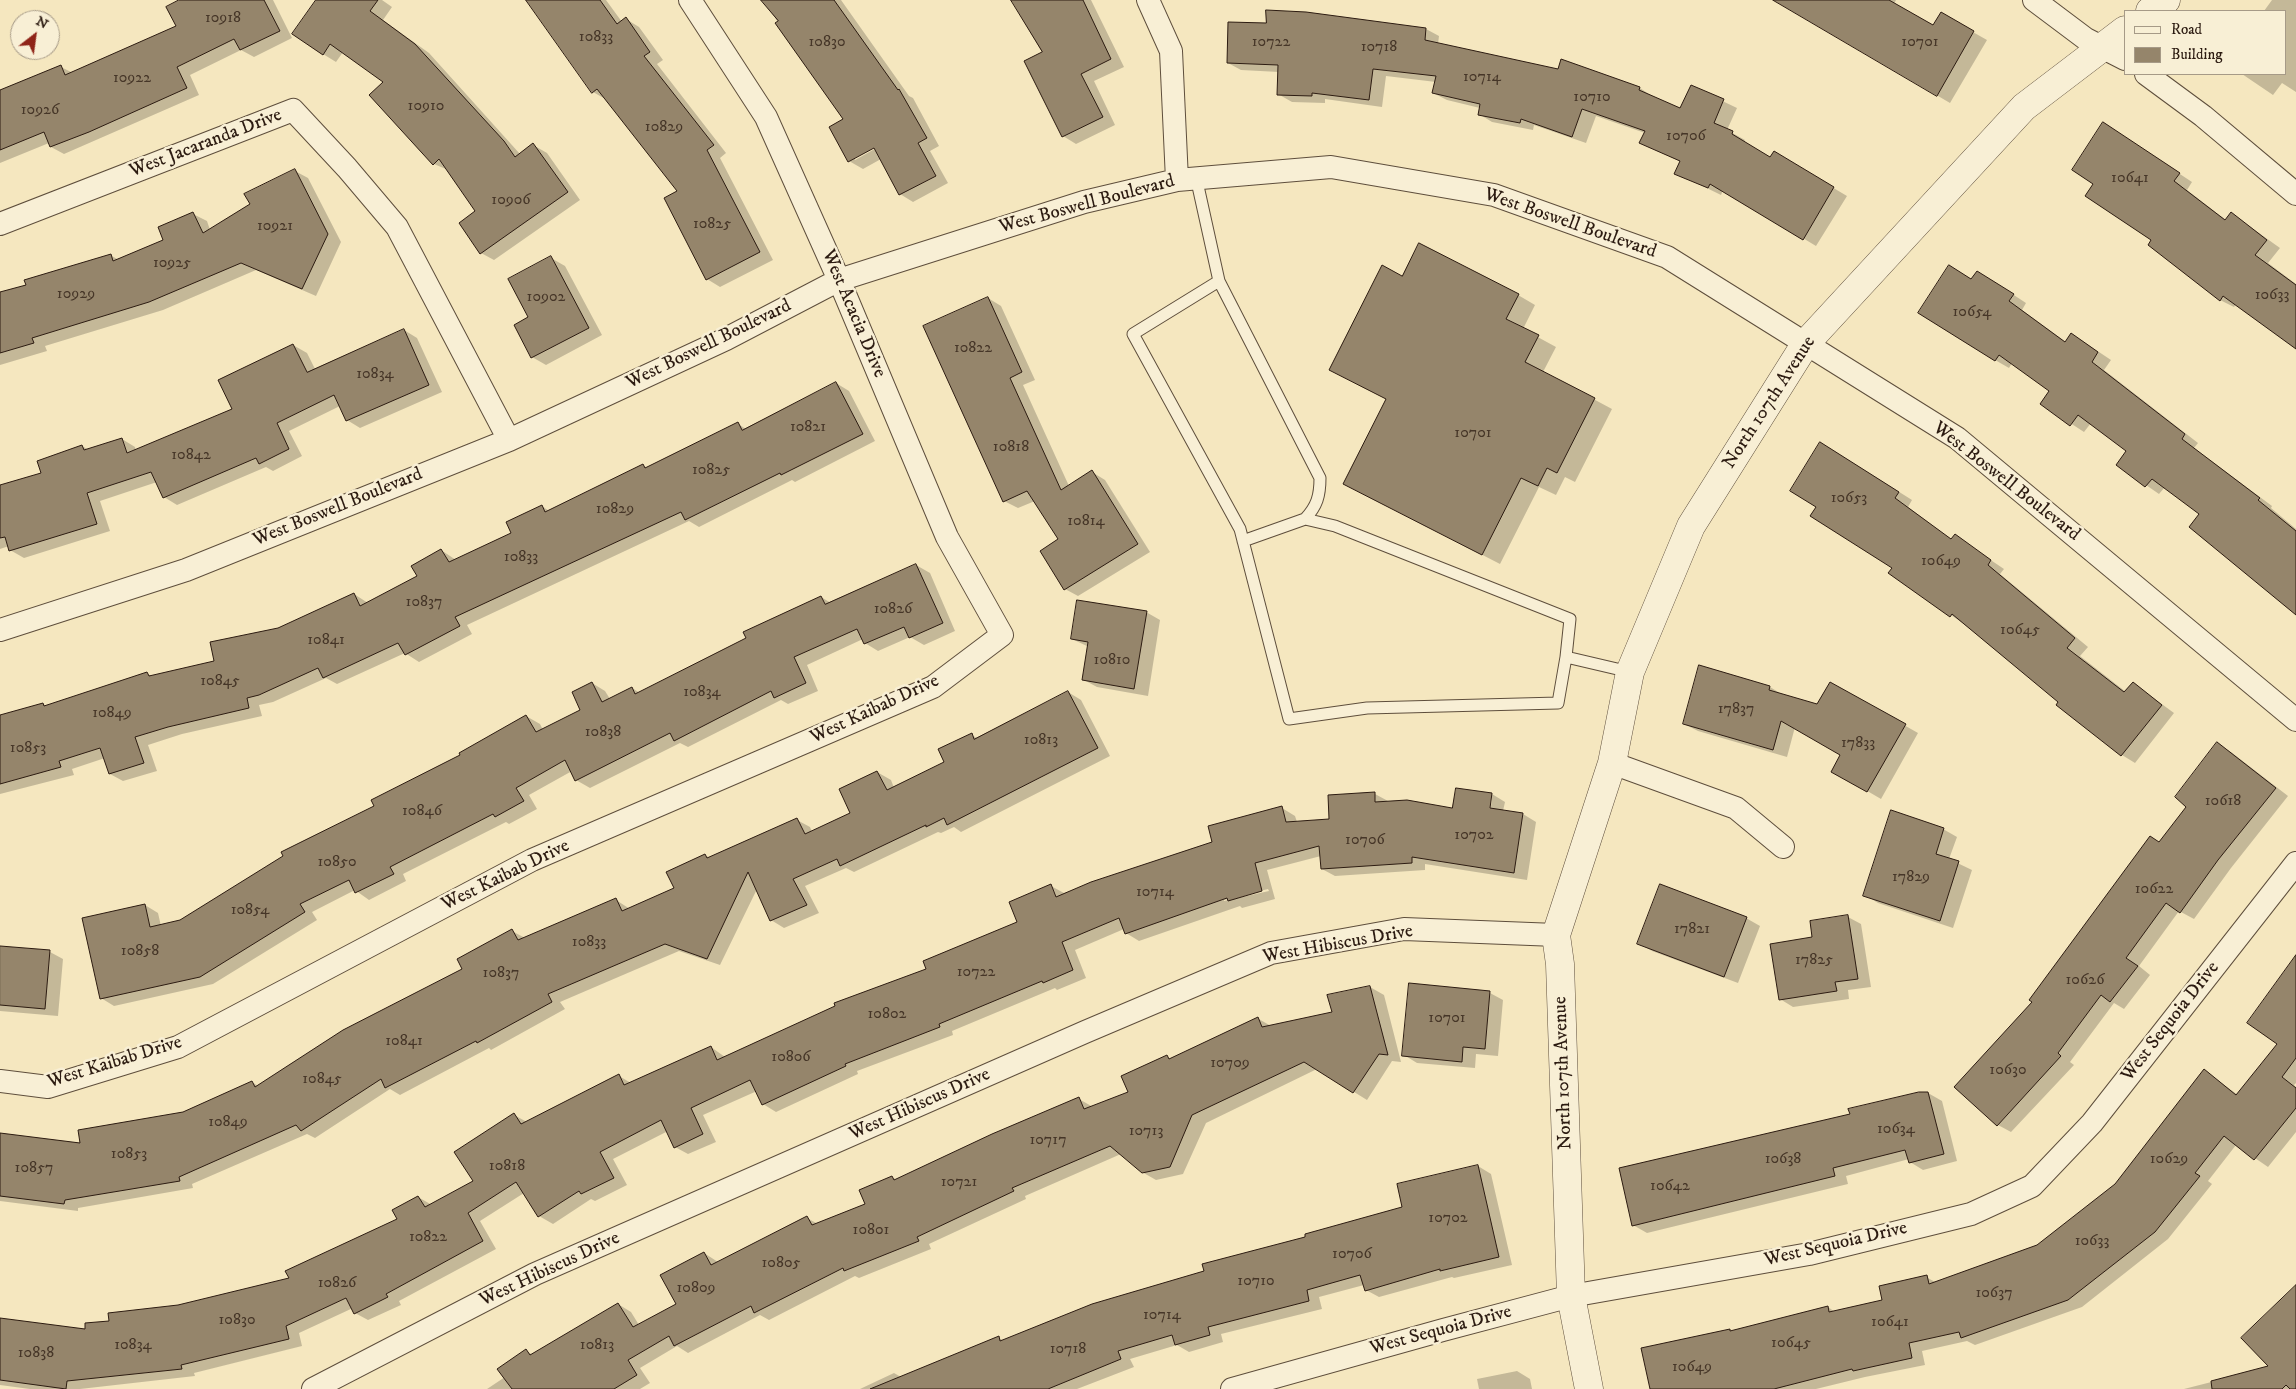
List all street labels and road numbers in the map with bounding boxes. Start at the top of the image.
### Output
street label: West Jacaranda Drive [127,104,285,184]
street label: West Boswell Boulevard [997,171,1177,239]
street label: West Boswell Boulevard [1481,184,1659,264]
street label: West Acacia Drive [816,247,890,381]
street label: West Boswell Boulevard [623,295,795,395]
street label: North 107th Avenue [1719,332,1821,474]
street label: West Boswell Boulevard [1928,417,2084,547]
street label: West Boswell Boulevard [250,464,426,552]
street label: West Kaibab Drive [807,670,943,750]
street label: West Kaibab Drive [438,835,574,917]
street label: West Hibiscus Drive [1261,921,1415,969]
street label: West Sequoia Drive [2117,958,2225,1086]
street label: North 107th Avenue [1550,996,1578,1150]
street label: West Kaibab Drive [45,1032,185,1094]
street label: West Hibiscus Drive [846,1064,994,1146]
street label: West Sequoia Drive [1762,1217,1910,1273]
street label: West Hibiscus Drive [476,1228,624,1312]
street label: West Sequoia Drive [1368,1301,1514,1361]

